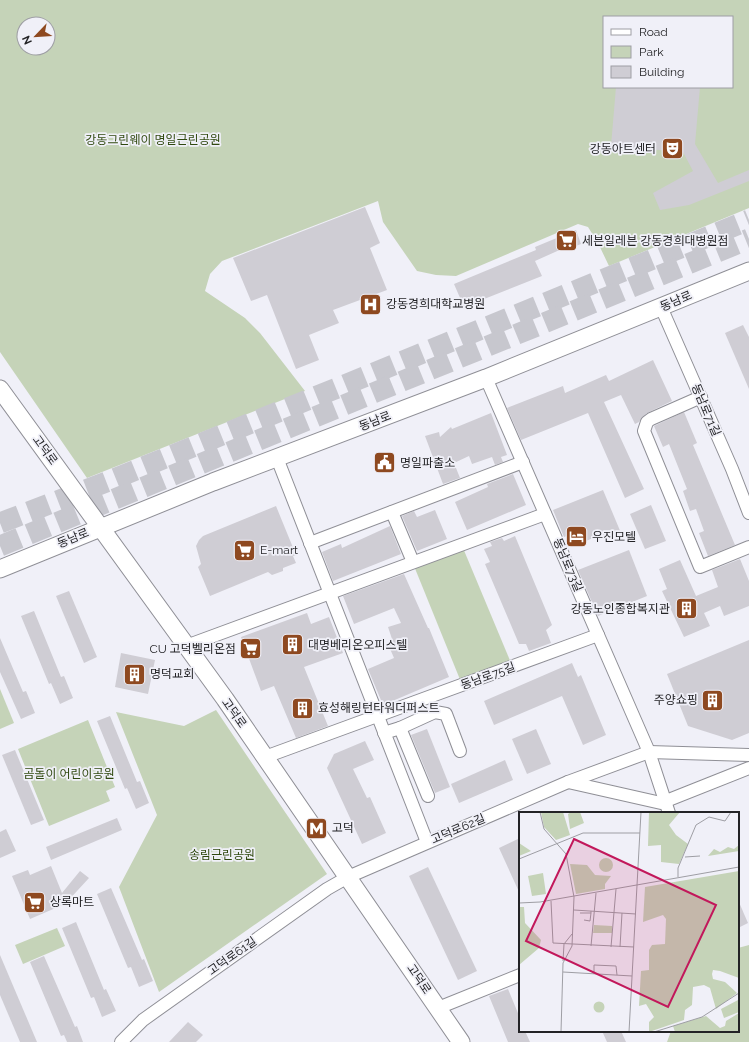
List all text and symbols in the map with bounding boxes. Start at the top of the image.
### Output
north arrow [16,16,56,56]
legend [603,16,733,88]
text: Road [639,25,668,39]
text: N [20,33,35,47]
text: Park [639,45,664,59]
text: Building [639,65,685,79]
park label: 강동그린웨이 명일근린공원 [85,133,221,147]
theatre icon: 강동아트센터 [659,136,685,162]
place label: 강동아트센터 [590,142,656,156]
supermarket icon: 세븐일레븐 강동경희대병원점 [554,228,580,254]
place label: 세븐일레븐 강동경희대병원점 [582,234,729,248]
street label: 동남로 [658,288,694,314]
hospital icon: 강동경희대학교병원 [358,291,384,317]
place label: 강동경희대학교병원 [386,297,485,311]
street label: 동남로71길 [689,382,723,438]
street label: 동남로 [357,409,393,433]
street label: 고덕로 [30,432,60,468]
public building icon: 명일파출소 [371,450,397,476]
place label: 명일파출소 [400,456,455,470]
hotel icon: 우진모텔 [564,524,590,550]
street label: 동남로 [55,525,91,551]
place label: 우진모텔 [592,530,636,544]
street label: 동남로73길 [550,536,586,594]
supermarket icon: E-mart [232,537,258,563]
place label: E-mart [260,543,298,557]
building icon: 강동노인종합복지관 [673,596,699,622]
place label: 강동노인종합복지관 [571,602,670,616]
building icon: 대명베리온오피스텔 [279,632,305,658]
supermarket icon: CU 고덕벨리온점 [238,636,264,662]
place label: 대명베리온오피스텔 [308,638,407,652]
place label: CU 고덕벨리온점 [149,642,236,656]
street label: 동남로75길 [459,660,517,692]
building icon: 명덕교회 [122,661,148,687]
place label: 명덕교회 [150,667,194,681]
building icon: 주양쇼핑 [700,687,726,713]
place label: 주양쇼핑 [654,693,698,707]
street label: 고덕로 [219,695,249,731]
building icon: 효성해링턴타워더퍼스트 [289,695,315,721]
place label: 효성해링턴타워더퍼스트 [318,701,439,715]
park label: 곰돌이 어린이공원 [23,767,115,781]
street label: 고덕로62길 [429,811,487,847]
inset map [519,812,739,1032]
metro station icon: 고덕 [304,815,330,841]
place label: 고덕 [332,821,354,835]
park label: 송림근린공원 [189,848,255,862]
supermarket icon: 상록마트 [21,889,47,915]
place label: 상록마트 [50,895,94,909]
street label: 고덕로61길 [205,934,259,978]
street label: 고덕로 [404,961,434,997]

